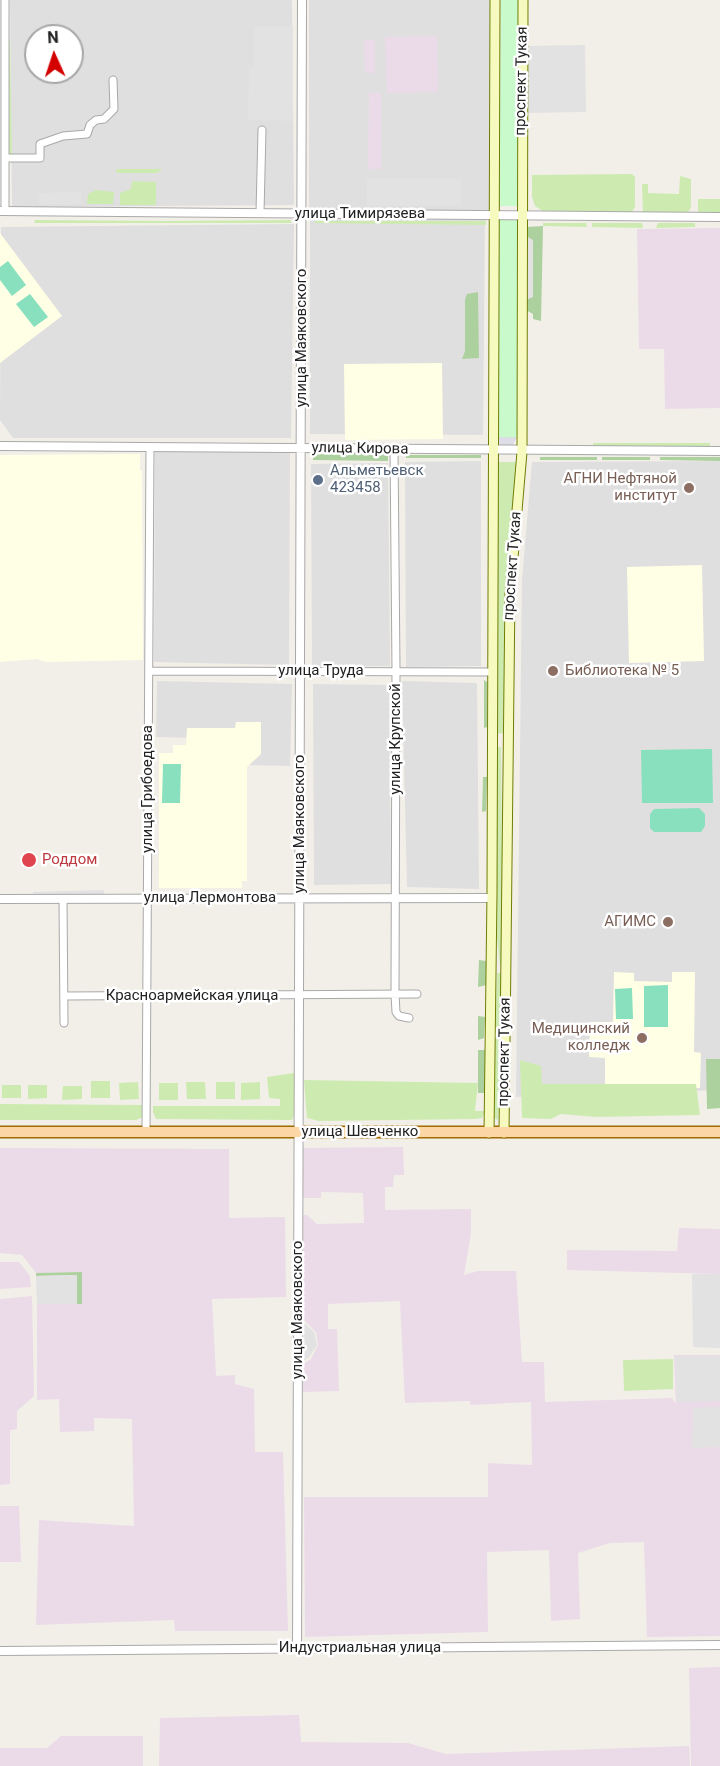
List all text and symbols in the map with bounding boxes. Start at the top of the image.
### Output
north arrow [24,24,84,84]
street label: проспект Тукая [512,26,532,136]
text: N [47,28,59,47]
street label: улица Тимирязева [295,205,425,223]
street label: улица Маяковского [293,269,311,407]
street label: улица Кирова [311,439,409,459]
place label: Альметьевск 423458 [330,462,424,497]
place label: АГНИ Нефтяной институт [563,470,677,505]
marker: Альметьевск 423458 [311,473,325,487]
marker: АГНИ Нефтяной институт [682,481,696,495]
street label: проспект Тукая [500,511,526,621]
street label: улица Труда [278,662,364,680]
place label: Библиотека № 5 [565,662,679,680]
marker: Библиотека № 5 [546,664,560,678]
street label: улица Крупской [387,683,405,795]
street label: улица Грибоедова [139,725,157,853]
street label: улица Маяковского [291,755,309,893]
marker: Роддом [20,851,38,869]
place label: Роддом [42,851,97,869]
street label: улица Лермонтова [144,889,276,907]
place label: АГИМС [604,913,656,931]
marker: АГИМС [661,915,675,929]
street label: Красноармейская улица [106,987,278,1005]
street label: проспект Тукая [495,997,515,1107]
place label: Медицинский колледж [532,1020,630,1055]
marker: Медицинский колледж [635,1031,649,1045]
street label: улица Шевченко [302,1123,418,1141]
street label: улица Маяковского [289,1241,307,1379]
street label: Индустриальная улица [279,1639,441,1657]

